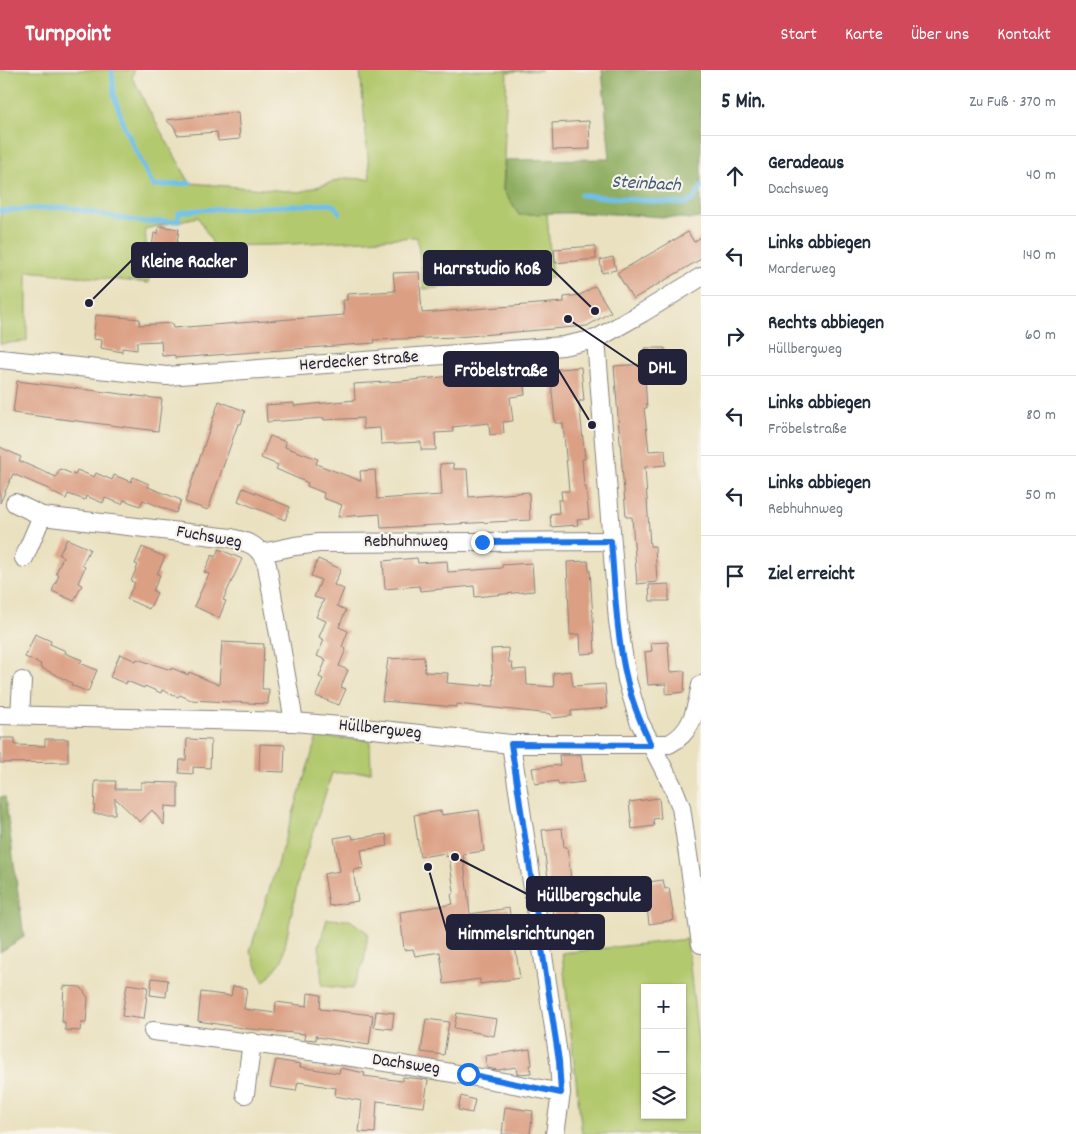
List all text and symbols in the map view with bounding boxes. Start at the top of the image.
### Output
text: Turnpoint [25,18,111,52]
text: Start [781,23,817,48]
text: Karte [845,23,883,48]
text: Über uns [911,23,969,48]
text: Kontakt [997,23,1051,48]
text: 5 Min. [721,88,765,118]
text: Zu Fuß · 370 m [969,91,1056,114]
text: Geradeaus [768,151,844,178]
icon: ahead [721,162,749,190]
text: 40 m [1026,164,1056,187]
water label: Steinbach [611,170,683,200]
text: Dachsweg [768,178,829,201]
text: Links abbiegen [768,231,871,258]
icon: left [721,242,749,270]
callout: Kleine Racker [132,243,247,277]
text: 140 m [1022,244,1056,267]
text: Kleine Racker [141,250,238,277]
callout: Harrstudio Koß [424,251,551,285]
text: Harrstudio Koß [433,257,541,284]
text: Marderweg [768,258,836,281]
text: Rechts abbiegen [768,311,884,338]
icon: right [721,322,749,350]
text: 60 m [1025,324,1056,347]
text: Hüllbergweg [768,338,842,361]
street label: Herdecker Straße [298,345,420,379]
callout: DHL [639,350,686,384]
callout: Fröbelstraße [444,352,558,386]
text: DHL [648,356,676,383]
text: Fröbelstraße [454,359,548,386]
text: Links abbiegen [768,391,871,418]
icon: left [721,402,749,430]
text: 80 m [1026,404,1056,427]
text: Fröbelstraße [768,418,847,441]
text: Links abbiegen [768,471,871,498]
icon: left [721,482,749,510]
text: 50 m [1025,484,1056,507]
text: Rebhuhnweg [768,498,843,521]
street label: Fuchsweg [174,520,244,556]
street label: Rebhuhnweg [364,530,448,555]
route end [471,531,494,554]
icon: arrive [721,562,749,590]
text: Ziel erreicht [768,562,855,589]
street label: Hüllbergweg [337,713,423,747]
callout: Hüllbergschule [527,877,651,911]
text: Hüllbergschule [537,884,641,911]
callout: Himmelsrichtungen [447,915,604,949]
text: Himmelsrichtungen [458,922,594,949]
map controls [641,984,686,1119]
button: + [641,984,686,1029]
button: − [641,1029,686,1074]
street label: Dachsweg [370,1048,442,1082]
route start [457,1063,480,1086]
button: layers [641,1074,686,1119]

